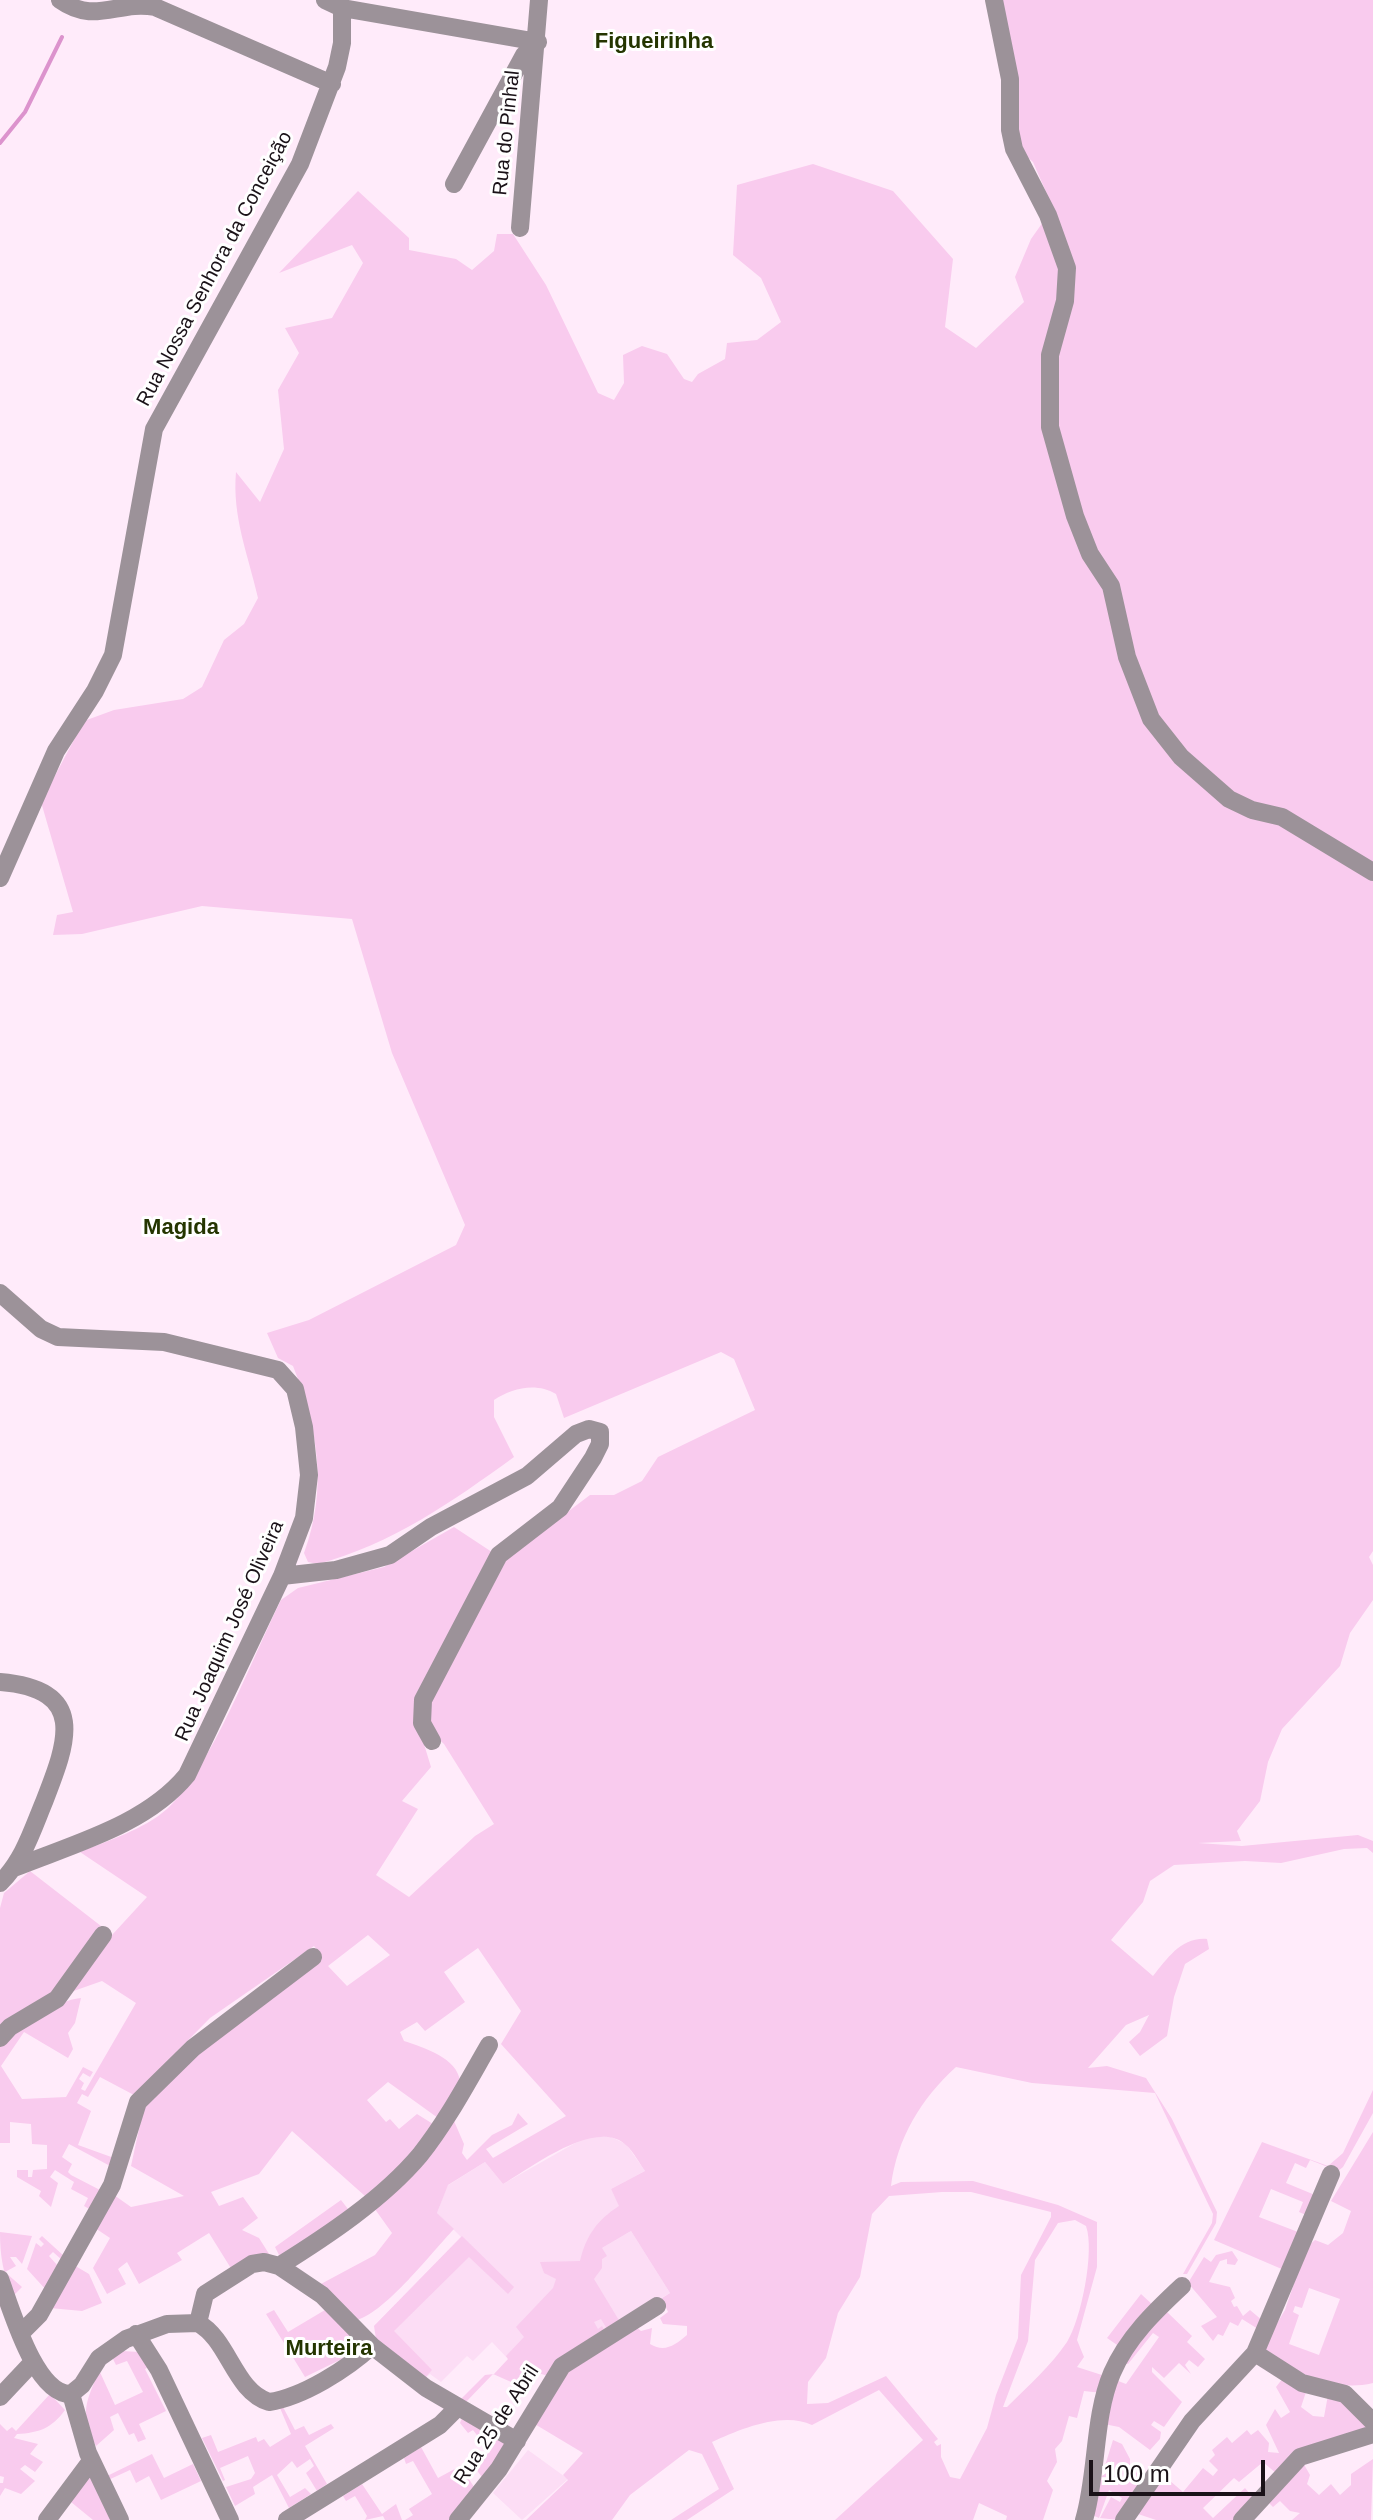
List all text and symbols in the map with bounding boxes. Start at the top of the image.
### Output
district label: Figueirinha [595,29,713,55]
street label: Rua do Pinhal [488,69,526,197]
street label: Rua Nossa Senhora da Conceição [132,127,298,411]
district label: Magida [143,1215,219,1241]
street label: Rua Joaquim José Oliveira [170,1517,290,1745]
district label: Murteira [286,2336,372,2362]
street label: Rua 25 de Abril [449,2361,545,2489]
scale bar [1093,2444,1269,2494]
text: 100 m [1103,2460,1170,2487]

